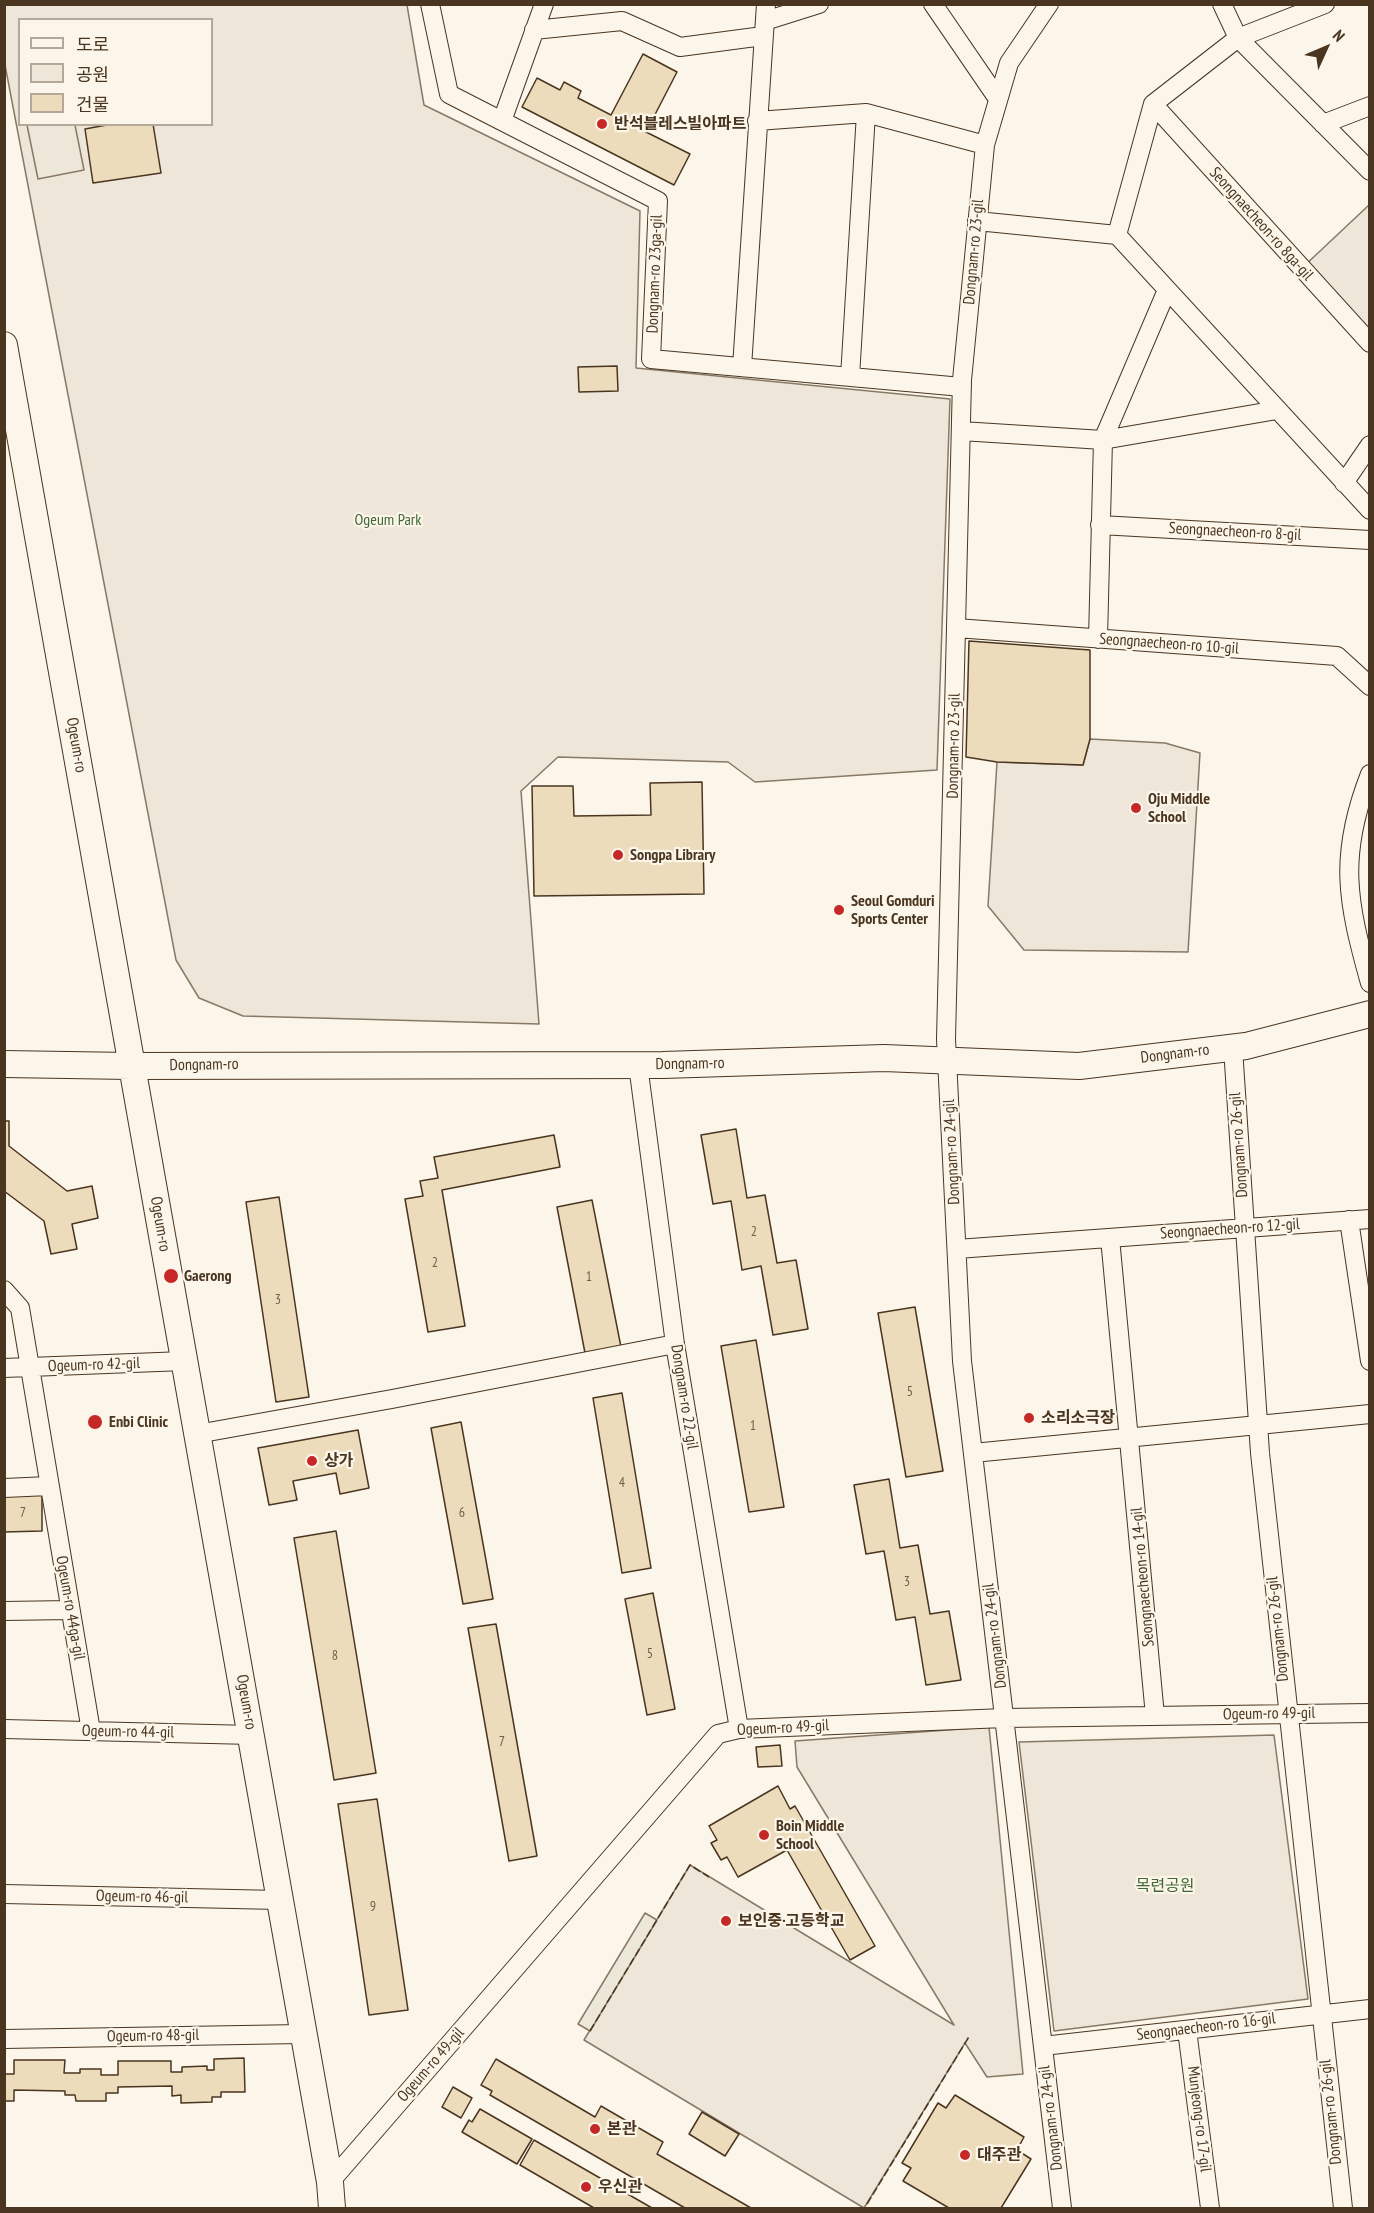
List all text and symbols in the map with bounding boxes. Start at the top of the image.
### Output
legend [18,18,213,126]
north arrow [1296,18,1356,78]
text: N [1329,25,1349,46]
text: 도로 [76,33,109,56]
text: 공원 [76,63,109,86]
text: 건물 [76,93,109,116]
place label: 반석블레스빌아파트 [614,114,746,134]
marker: 반석블레스빌아파트 [595,117,609,131]
street label: Seongnaecheon-ro 8ga-gil [1205,163,1317,285]
street label: Dongnam-ro 23-gil [960,199,988,305]
street label: Dongnam-ro 23ga-gil [643,214,667,334]
park label: Ogeum Park [355,510,421,530]
street label: Seongnaecheon-ro 8-gil [1168,519,1302,545]
street label: Seongnaecheon-ro 10-gil [1099,630,1239,658]
street label: Dongnam-ro 23-gil [943,693,965,799]
street label: Ogeum-ro [62,716,90,774]
place label: Oju Middle School [1148,789,1210,827]
marker: Oju Middle School [1129,801,1143,815]
place label: Songpa Library [630,845,715,865]
marker: Songpa Library [611,848,625,862]
place label: Seoul Gomduri Sports Center [851,891,935,929]
marker: Seoul Gomduri Sports Center [832,903,846,917]
street label: Dongnam-ro [1140,1040,1210,1068]
street label: Dongnam-ro [655,1054,725,1074]
street label: Dongnam-ro [169,1055,239,1075]
street label: Dongnam-ro 26-gil [1226,1092,1252,1198]
street label: Dongnam-ro 24-gil [940,1099,964,1205]
street label: Ogeum-ro [146,1195,174,1253]
street label: Seongnaecheon-ro 12-gil [1160,1215,1300,1243]
house number: 2 [751,1224,757,1240]
house number: 2 [432,1255,438,1271]
place label: Gaerong [184,1266,232,1286]
marker: Gaerong [162,1267,180,1285]
house number: 1 [586,1269,592,1285]
house number: 3 [275,1292,281,1308]
street label: Dongnam-ro 22-gil [666,1343,702,1451]
street label: Ogeum-ro 42-gil [48,1354,140,1376]
house number: 5 [907,1384,913,1400]
place label: 소리소극장 [1041,1408,1115,1428]
marker: 소리소극장 [1022,1411,1036,1425]
place label: Enbi Clinic [109,1412,168,1432]
marker: Enbi Clinic [86,1413,104,1431]
house number: 1 [750,1418,756,1434]
place label: 상가 [324,1451,353,1471]
marker: 상가 [305,1454,319,1468]
house number: 4 [619,1475,625,1491]
house number: 7 [20,1505,26,1521]
house number: 6 [459,1505,465,1521]
street label: Seongnaecheon-ro 14-gil [1127,1507,1159,1647]
street label: Ogeum-ro 44ga-gil [51,1554,89,1662]
house number: 3 [904,1574,910,1590]
street label: Dongnam-ro 26-gil [1263,1575,1293,1683]
street label: Dongnam-ro 24-gil [979,1582,1011,1690]
house number: 5 [647,1646,653,1662]
house number: 8 [332,1648,338,1664]
street label: Ogeum-ro [232,1673,260,1731]
street label: Ogeum-ro 49-gil [1223,1704,1315,1724]
street label: Ogeum-ro 49-gil [736,1716,830,1740]
street label: Ogeum-ro 44-gil [82,1722,174,1742]
house number: 7 [499,1734,505,1750]
place label: Boin Middle School [776,1816,844,1854]
marker: Boin Middle School [757,1828,771,1842]
park label: 목련공원 [1136,1876,1194,1896]
street label: Ogeum-ro 46-gil [96,1887,188,1907]
house number: 9 [370,1899,376,1915]
place label: 보인중·고등학교 [738,1911,844,1931]
marker: 보인중·고등학교 [719,1914,733,1928]
street label: Seongnaecheon-ro 16-gil [1135,2009,1277,2045]
street label: Ogeum-ro 49-gil [394,2024,468,2106]
street label: Ogeum-ro 48-gil [107,2026,199,2046]
street label: Dongnam-ro 26-gil [1316,2058,1346,2166]
street label: Dongnam-ro 24-gil [1035,2064,1067,2172]
street label: Munjeong-ro 17-gil [1183,2065,1215,2173]
place label: 본관 [607,2119,636,2139]
marker: 본관 [588,2122,602,2136]
place label: 대주관 [977,2145,1021,2165]
marker: 대주관 [958,2148,972,2162]
place label: 우신관 [598,2177,642,2197]
marker: 우신관 [579,2180,593,2194]

